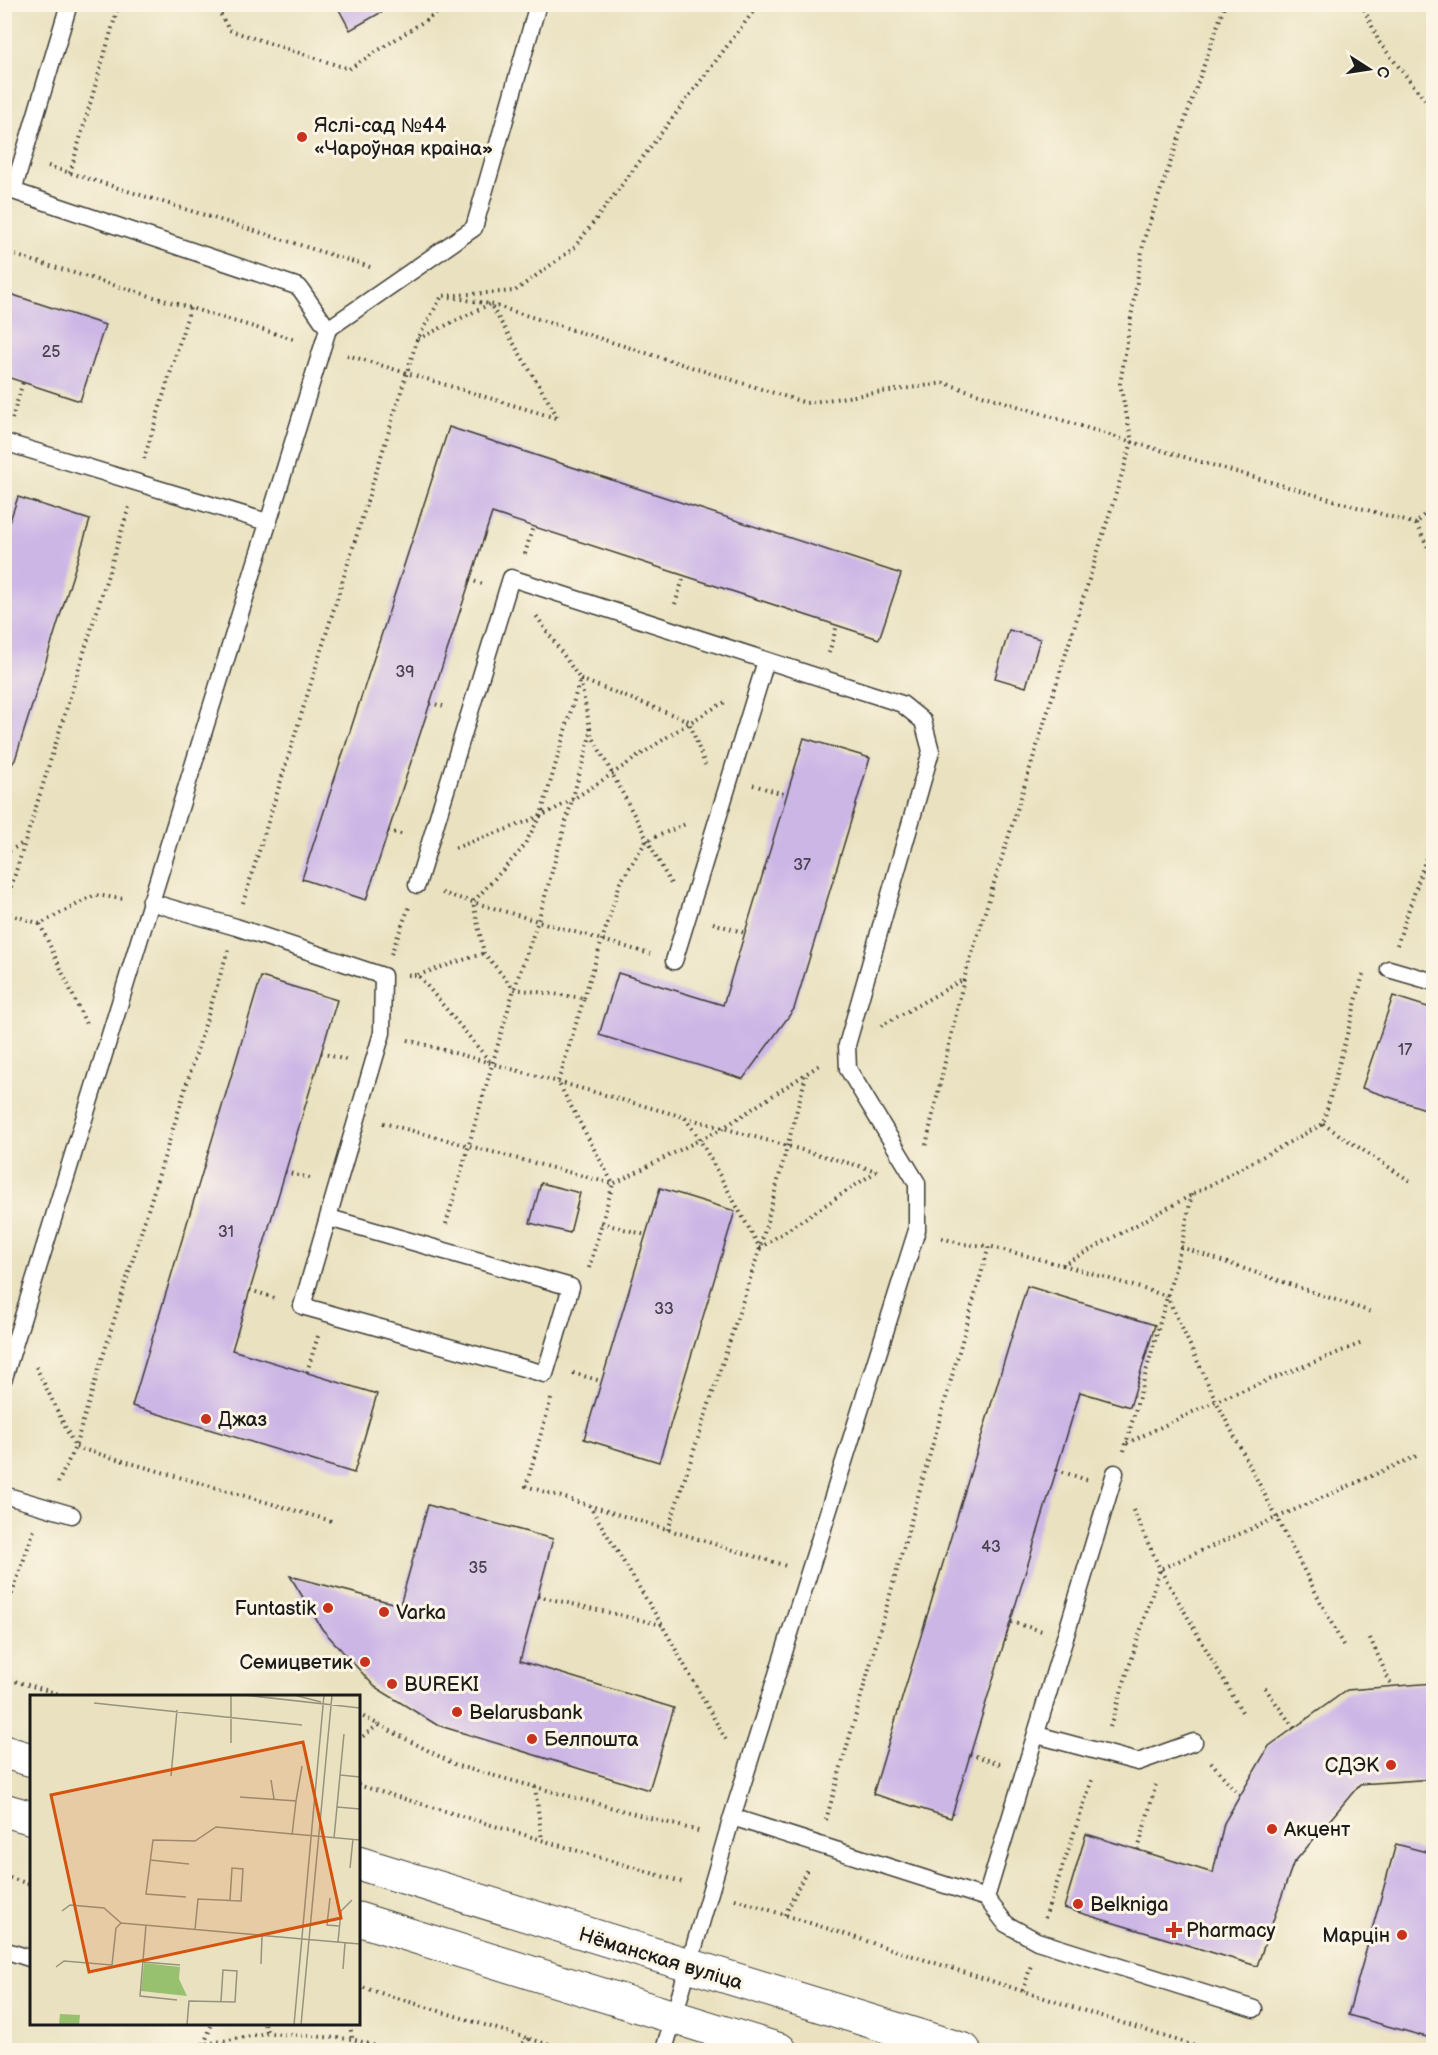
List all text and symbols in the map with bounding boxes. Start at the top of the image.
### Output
north arrow [1339,39,1399,99]
text: С [1372,64,1393,79]
place label: Яслі-сад №44 «Чароўная краіна» [314,114,493,161]
marker: Яслі-сад №44 «Чароўная краіна» [295,130,309,144]
house number: 25 [42,343,60,362]
house number: 39 [395,663,415,682]
house number: 37 [793,856,811,875]
house number: 17 [1398,1041,1412,1060]
house number: 31 [218,1223,234,1242]
house number: 33 [654,1300,674,1319]
place label: Джаз [218,1408,267,1432]
marker: Джаз [199,1412,213,1426]
house number: 43 [981,1538,1001,1557]
house number: 35 [468,1559,488,1578]
place label: Funtastik [234,1597,316,1621]
marker: Funtastik [321,1601,335,1615]
place label: Varka [396,1601,446,1625]
marker: Varka [377,1605,391,1619]
place label: Семицветик [240,1651,353,1675]
marker: Семицветик [358,1655,372,1669]
place label: BUREKI [404,1673,479,1697]
marker: BUREKI [385,1677,399,1691]
inset map [30,1695,360,2025]
place label: Belarusbank [469,1701,582,1725]
marker: Belarusbank [450,1705,464,1719]
place label: Белпошта [544,1728,639,1752]
marker: Белпошта [525,1732,539,1746]
place label: СДЭК [1325,1754,1379,1778]
marker: СДЭК [1384,1758,1398,1772]
place label: Акцент [1283,1818,1351,1842]
marker: Акцент [1265,1822,1279,1836]
place label: Belkniga [1090,1893,1169,1917]
marker: Belkniga [1071,1897,1085,1911]
place label: Pharmacy [1186,1919,1276,1943]
street label: Нёманская вуліца [576,1923,746,1995]
marker: Pharmacy [1167,1923,1181,1937]
place label: Марцін [1322,1924,1390,1948]
marker: Марцін [1395,1928,1409,1942]

